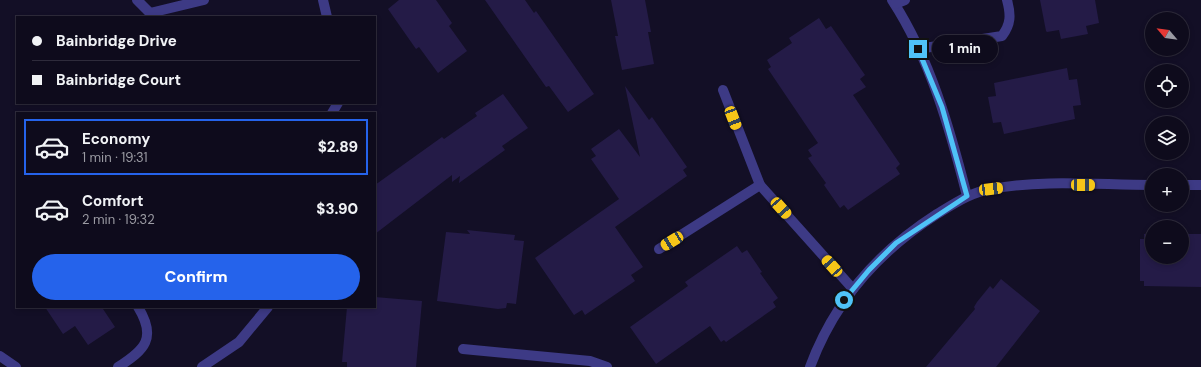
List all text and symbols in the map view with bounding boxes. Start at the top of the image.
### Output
north arrow [1145,12,1189,56]
map controls [1145,12,1189,264]
text: Bainbridge Drive [56,31,177,51]
callout: 1 min [932,35,998,63]
route end [909,40,927,58]
text: 1 min [949,40,981,57]
button: locate [1145,64,1189,108]
text: Bainbridge Court [56,70,181,90]
car [723,105,743,131]
button: layers [1145,116,1189,160]
icon: car [34,129,70,165]
text: Economy [82,129,150,149]
text: $2.89 [318,137,358,157]
text: 1 min · 19:31 [82,149,148,166]
button: + [1145,168,1189,212]
car [1071,179,1095,191]
car [978,182,1004,196]
icon: car [34,191,70,227]
text: Comfort [82,191,143,211]
car [769,195,793,221]
text: $3.90 [316,199,358,219]
text: 2 min · 19:32 [82,211,155,228]
button: − [1145,220,1189,264]
car [659,230,685,252]
car [820,253,844,279]
button: Confirm [32,254,360,300]
route start [835,291,853,309]

